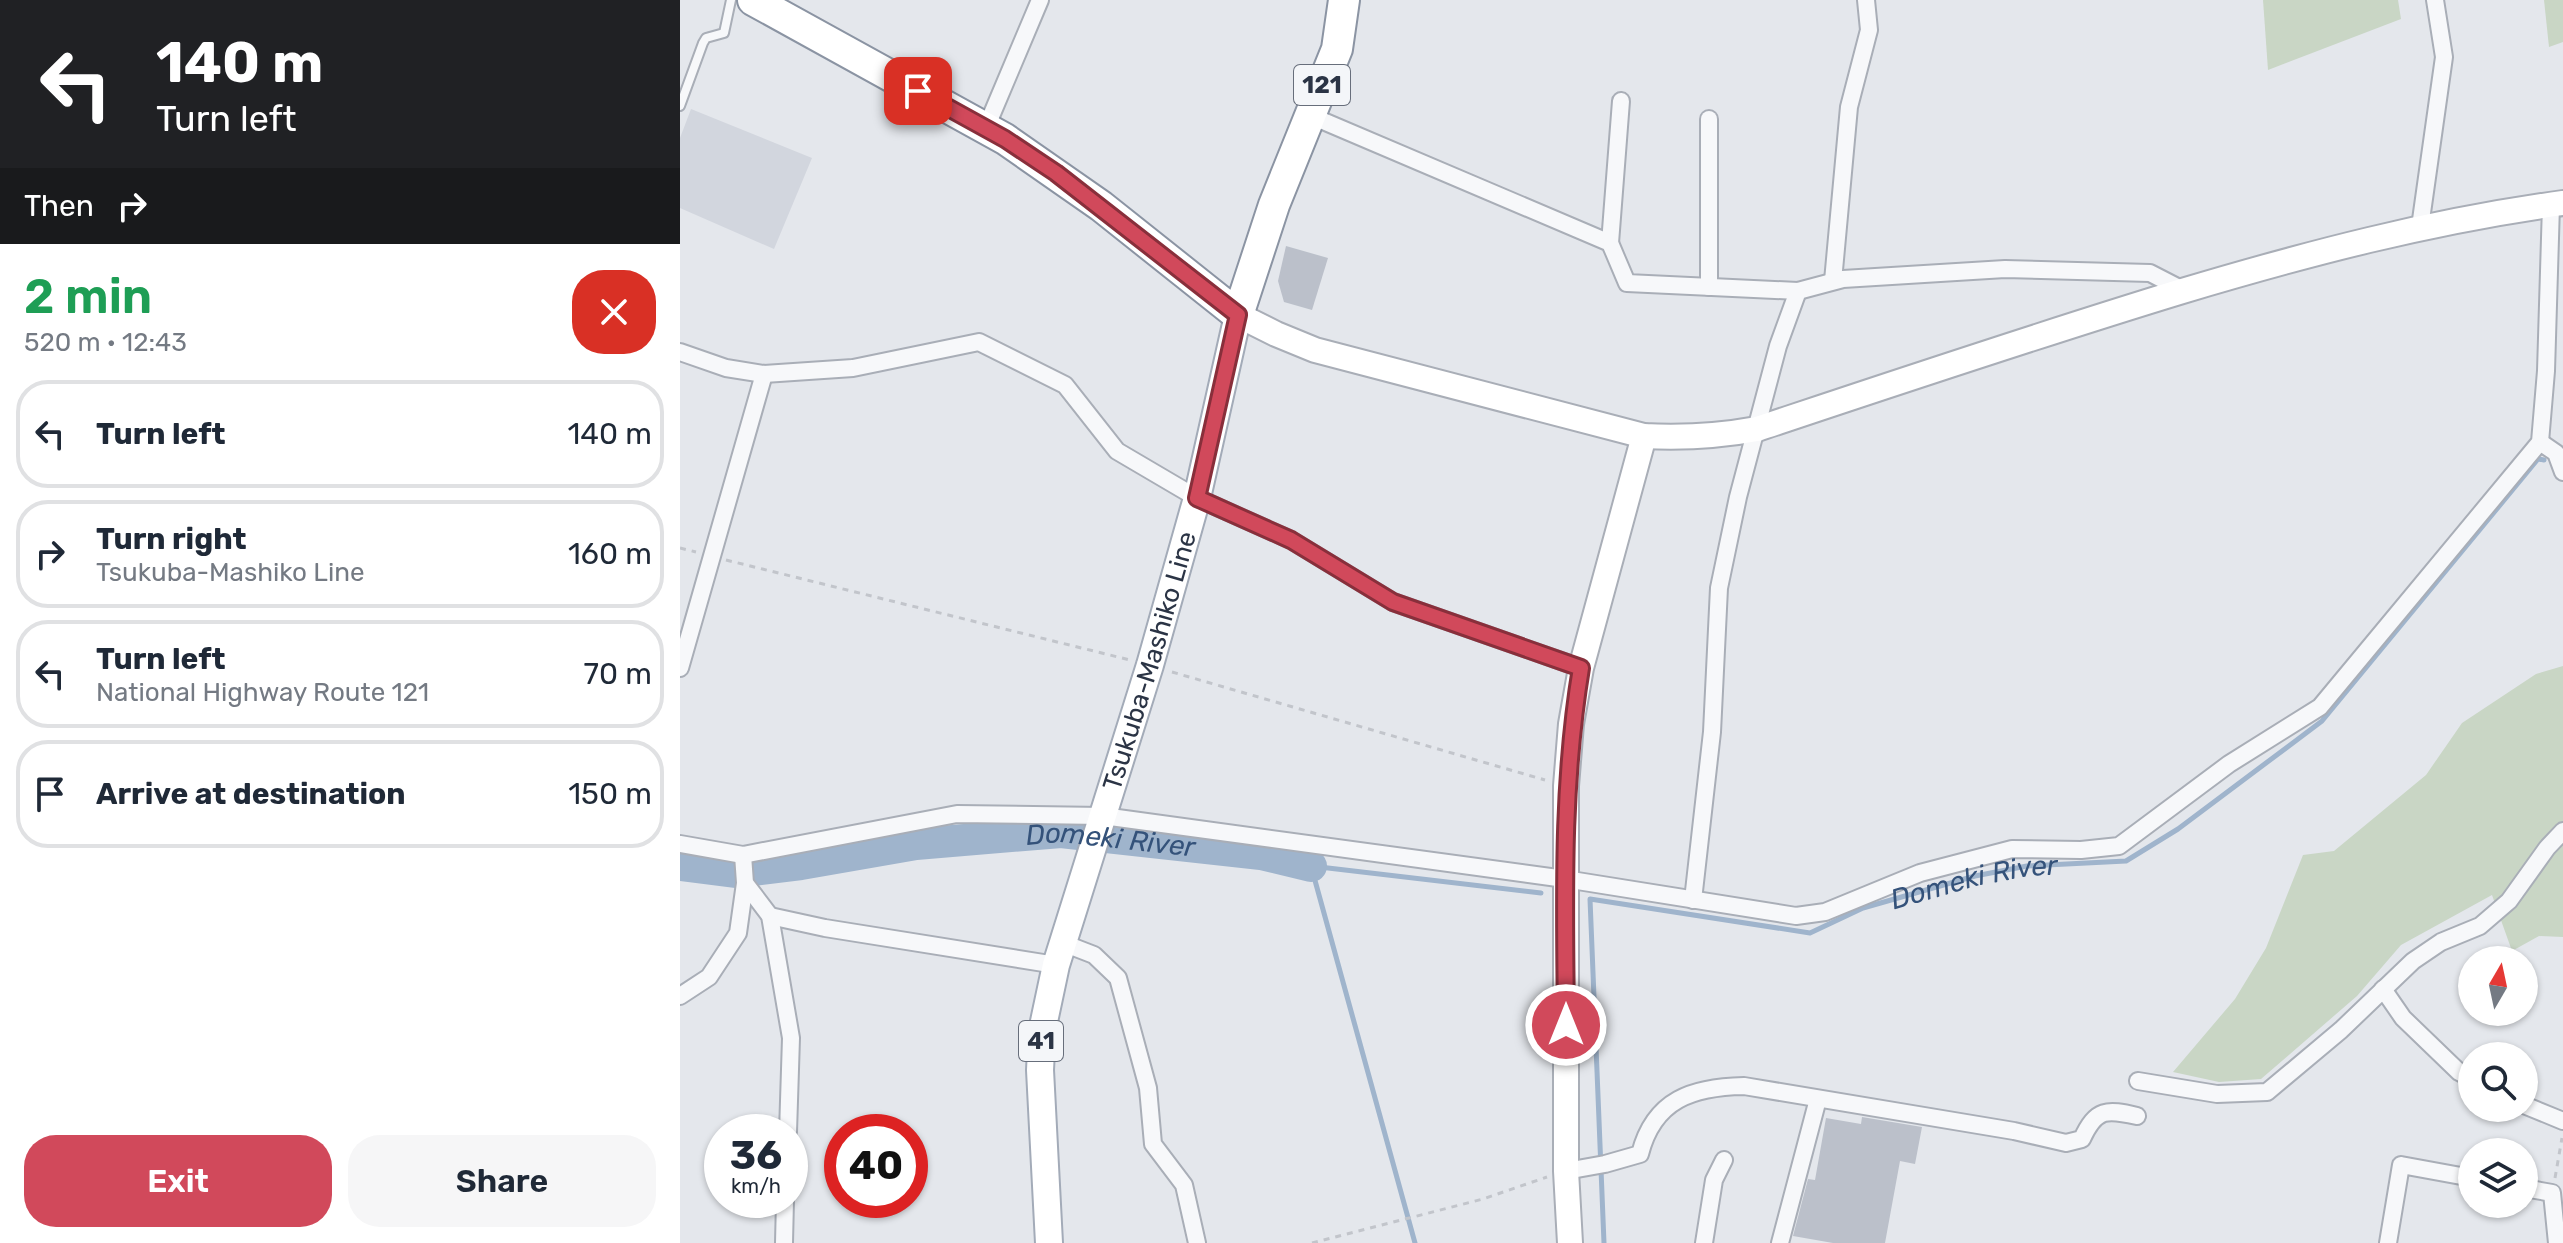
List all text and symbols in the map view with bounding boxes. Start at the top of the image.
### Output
text: 140 m [156,30,323,96]
icon: left [24,32,128,136]
pin [884,57,952,125]
road number: 121 [1294,65,1350,105]
icon: arrive [896,69,940,113]
text: Turn left [156,97,297,140]
icon: right [110,184,154,228]
text: Then [24,188,94,224]
text: 2 min [24,268,152,325]
button: close [572,270,656,354]
text: 520 m · 12:43 [24,327,187,358]
icon: left [28,412,72,456]
text: Turn left [96,416,226,452]
text: 140 m [567,416,652,452]
text: Turn right [96,521,247,557]
street label: Tsukuba-Mashiko Line [1096,528,1202,794]
icon: right [28,532,72,576]
text: 160 m [568,536,652,572]
text: Tsukuba-Mashiko Line [96,557,365,588]
text: Turn left [96,641,226,677]
icon: left [28,652,72,696]
text: 70 m [584,656,652,692]
text: National Highway Route 121 [96,677,429,708]
icon: arrive [28,772,72,816]
text: Arrive at destination [96,776,406,812]
text: 150 m [568,776,652,812]
water label: Domeki River [1024,816,1198,863]
water label: Domeki River [1887,848,2059,916]
north arrow [2458,946,2538,1026]
map controls [2458,946,2538,1218]
position arrow [1524,983,1608,1067]
road number: 41 [1019,1021,1063,1061]
button: search [2458,1042,2538,1122]
speed limit sign: 40 [824,1114,928,1218]
text: 36 [730,1132,782,1179]
button: Exit [24,1135,332,1227]
button: Share [348,1135,656,1227]
button: layers [2458,1138,2538,1218]
text: km/h [731,1174,781,1198]

